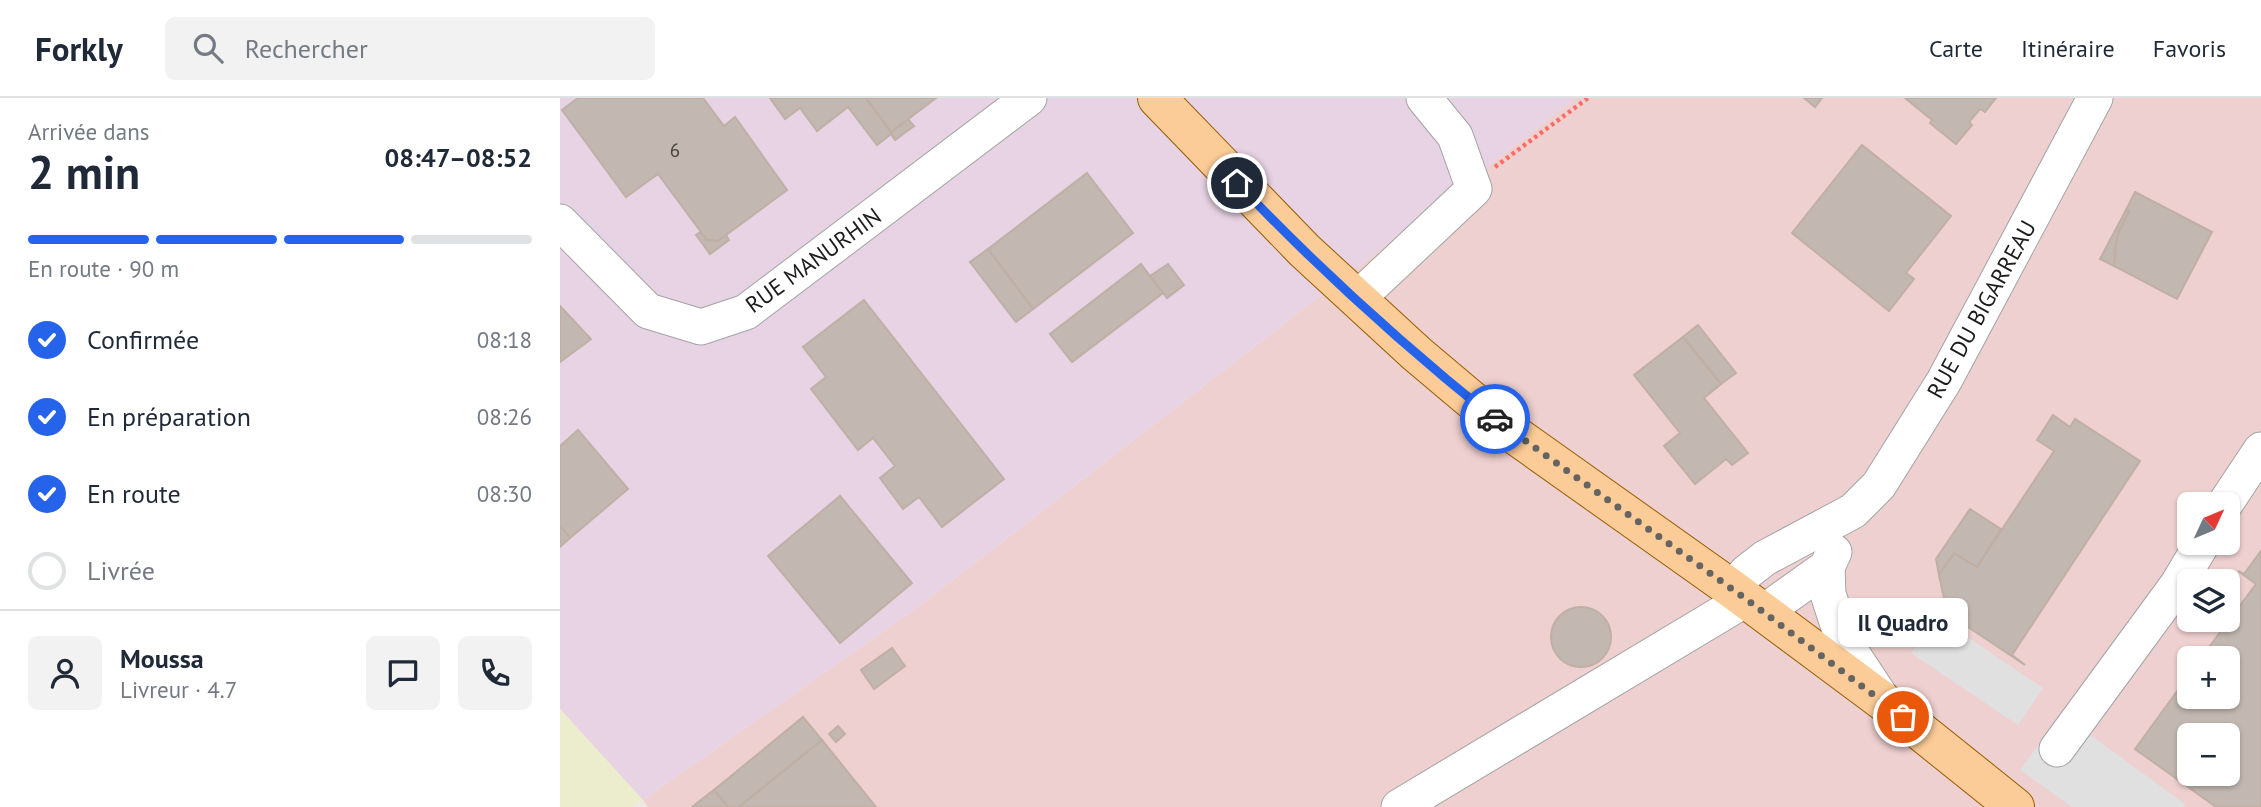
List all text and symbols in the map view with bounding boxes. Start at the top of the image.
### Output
search box [165,17,655,80]
text: Forkly [35,27,123,70]
icon: search [189,29,227,67]
text: Rechercher [245,32,368,65]
text: Carte [1929,33,1983,64]
text: Itinéraire [2021,33,2115,64]
text: Favoris [2153,33,2226,64]
text: Arrivée dans [28,117,149,146]
house number: 6 [670,138,680,162]
text: 08:47–08:52 [385,141,532,174]
text: 2 min [28,142,140,202]
pin [1207,153,1267,213]
icon: home [1218,164,1256,202]
street label: RUE MANURHIN [740,201,886,319]
street label: RUE DU BIGARREAU [1920,215,2042,403]
text: En route · 90 m [28,254,179,283]
icon: check [28,321,66,359]
text: Confirmée [87,323,199,356]
text: 08:18 [477,325,532,354]
courier [1460,384,1530,454]
icon: check [28,398,66,436]
text: En préparation [87,400,251,433]
icon: car [1476,400,1514,438]
text: 08:26 [477,402,532,431]
icon: check [28,475,66,513]
text: En route [87,477,181,510]
text: 08:30 [477,479,532,508]
north arrow [2177,492,2240,555]
map controls [2177,492,2240,786]
text: Livrée [87,554,155,587]
button: layers [2177,569,2240,632]
callout: Il Quadro [1838,598,1968,647]
text: Il Quadro [1858,608,1948,637]
button: person [28,636,102,710]
button: chat [366,636,440,710]
button: phone [458,636,532,710]
text: Moussa [120,642,204,675]
button: + [2177,646,2240,709]
text: Livreur · 4.7 [120,675,237,704]
pin [1873,687,1933,747]
icon: bag [1884,698,1922,736]
button: − [2177,723,2240,786]

